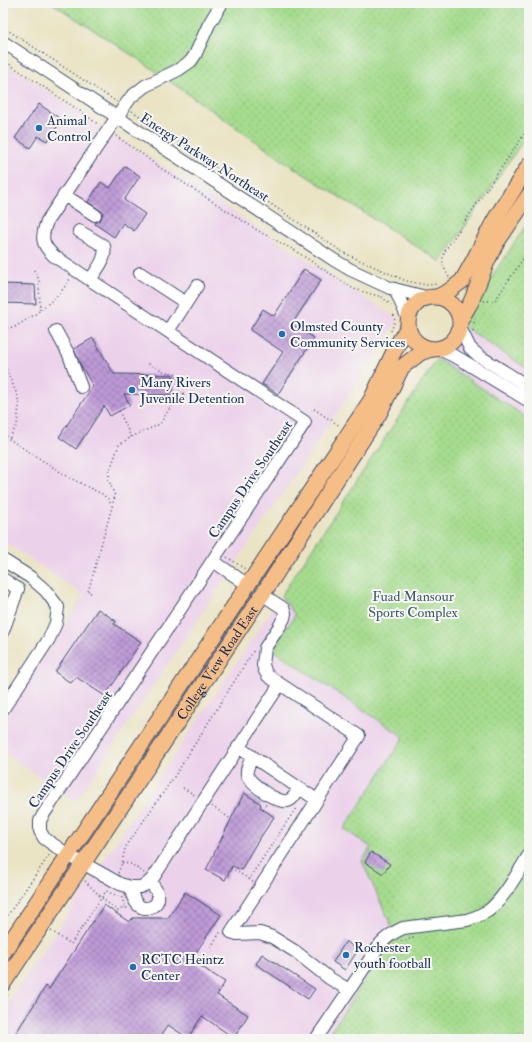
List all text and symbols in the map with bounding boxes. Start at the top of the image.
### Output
street label: Energy Parkway Northeast [137,109,273,207]
place label: Animal Control [46,112,92,145]
marker: Animal Control [34,123,44,133]
place label: Olmsted County Community Services [290,318,406,352]
marker: Olmsted County Community Services [277,329,287,339]
place label: Many Rivers Juvenile Detention [139,374,245,407]
marker: Many Rivers Juvenile Detention [127,385,137,395]
street label: Campus Drive Southeast [205,417,297,542]
park label: Fuad Mansour Sports Complex [368,588,459,622]
street label: College View Road East [173,602,262,723]
street label: Campus Drive Southeast [25,687,117,812]
place label: Rochester youth football [354,939,432,973]
marker: Rochester youth football [341,950,351,960]
place label: RCTC Heintz Center [141,951,224,984]
marker: RCTC Heintz Center [128,962,138,972]

